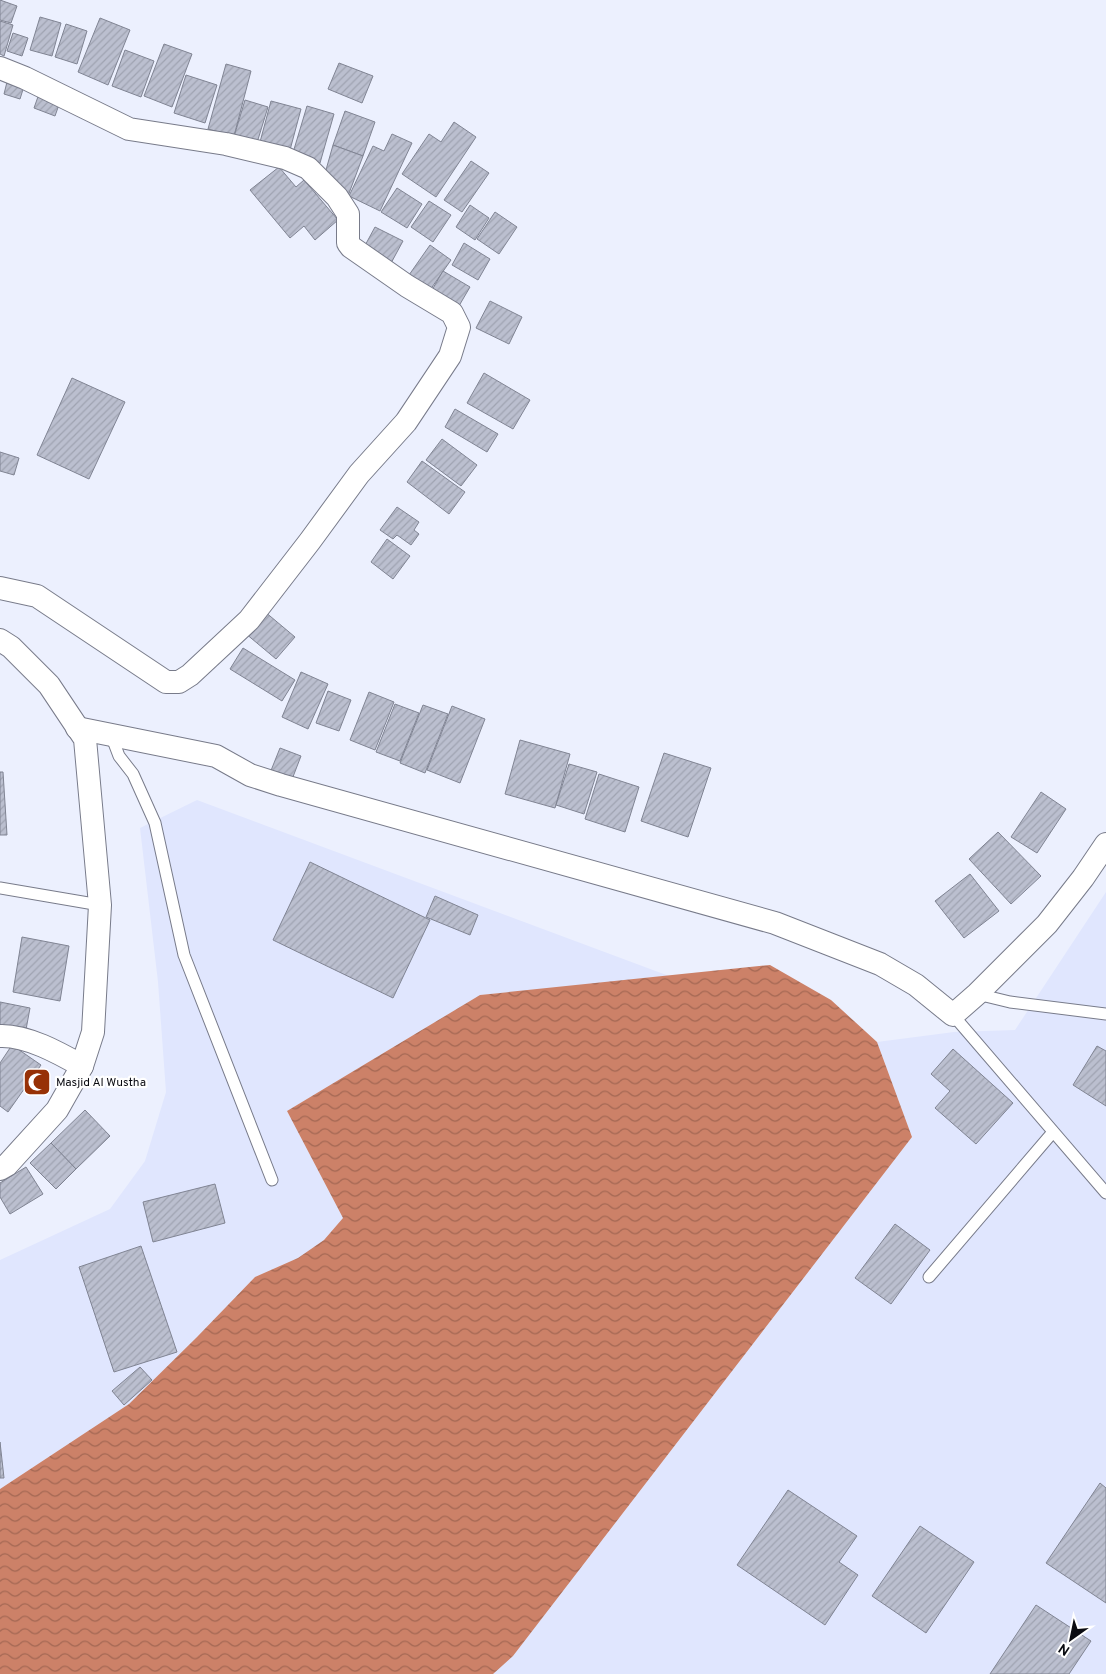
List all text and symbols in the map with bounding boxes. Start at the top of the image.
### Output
mosque icon: Masjid Al Wustha [22,1067,52,1097]
place label: Masjid Al Wustha [56,1075,146,1091]
north arrow [1046,1614,1096,1664]
text: N [1056,1639,1074,1659]

